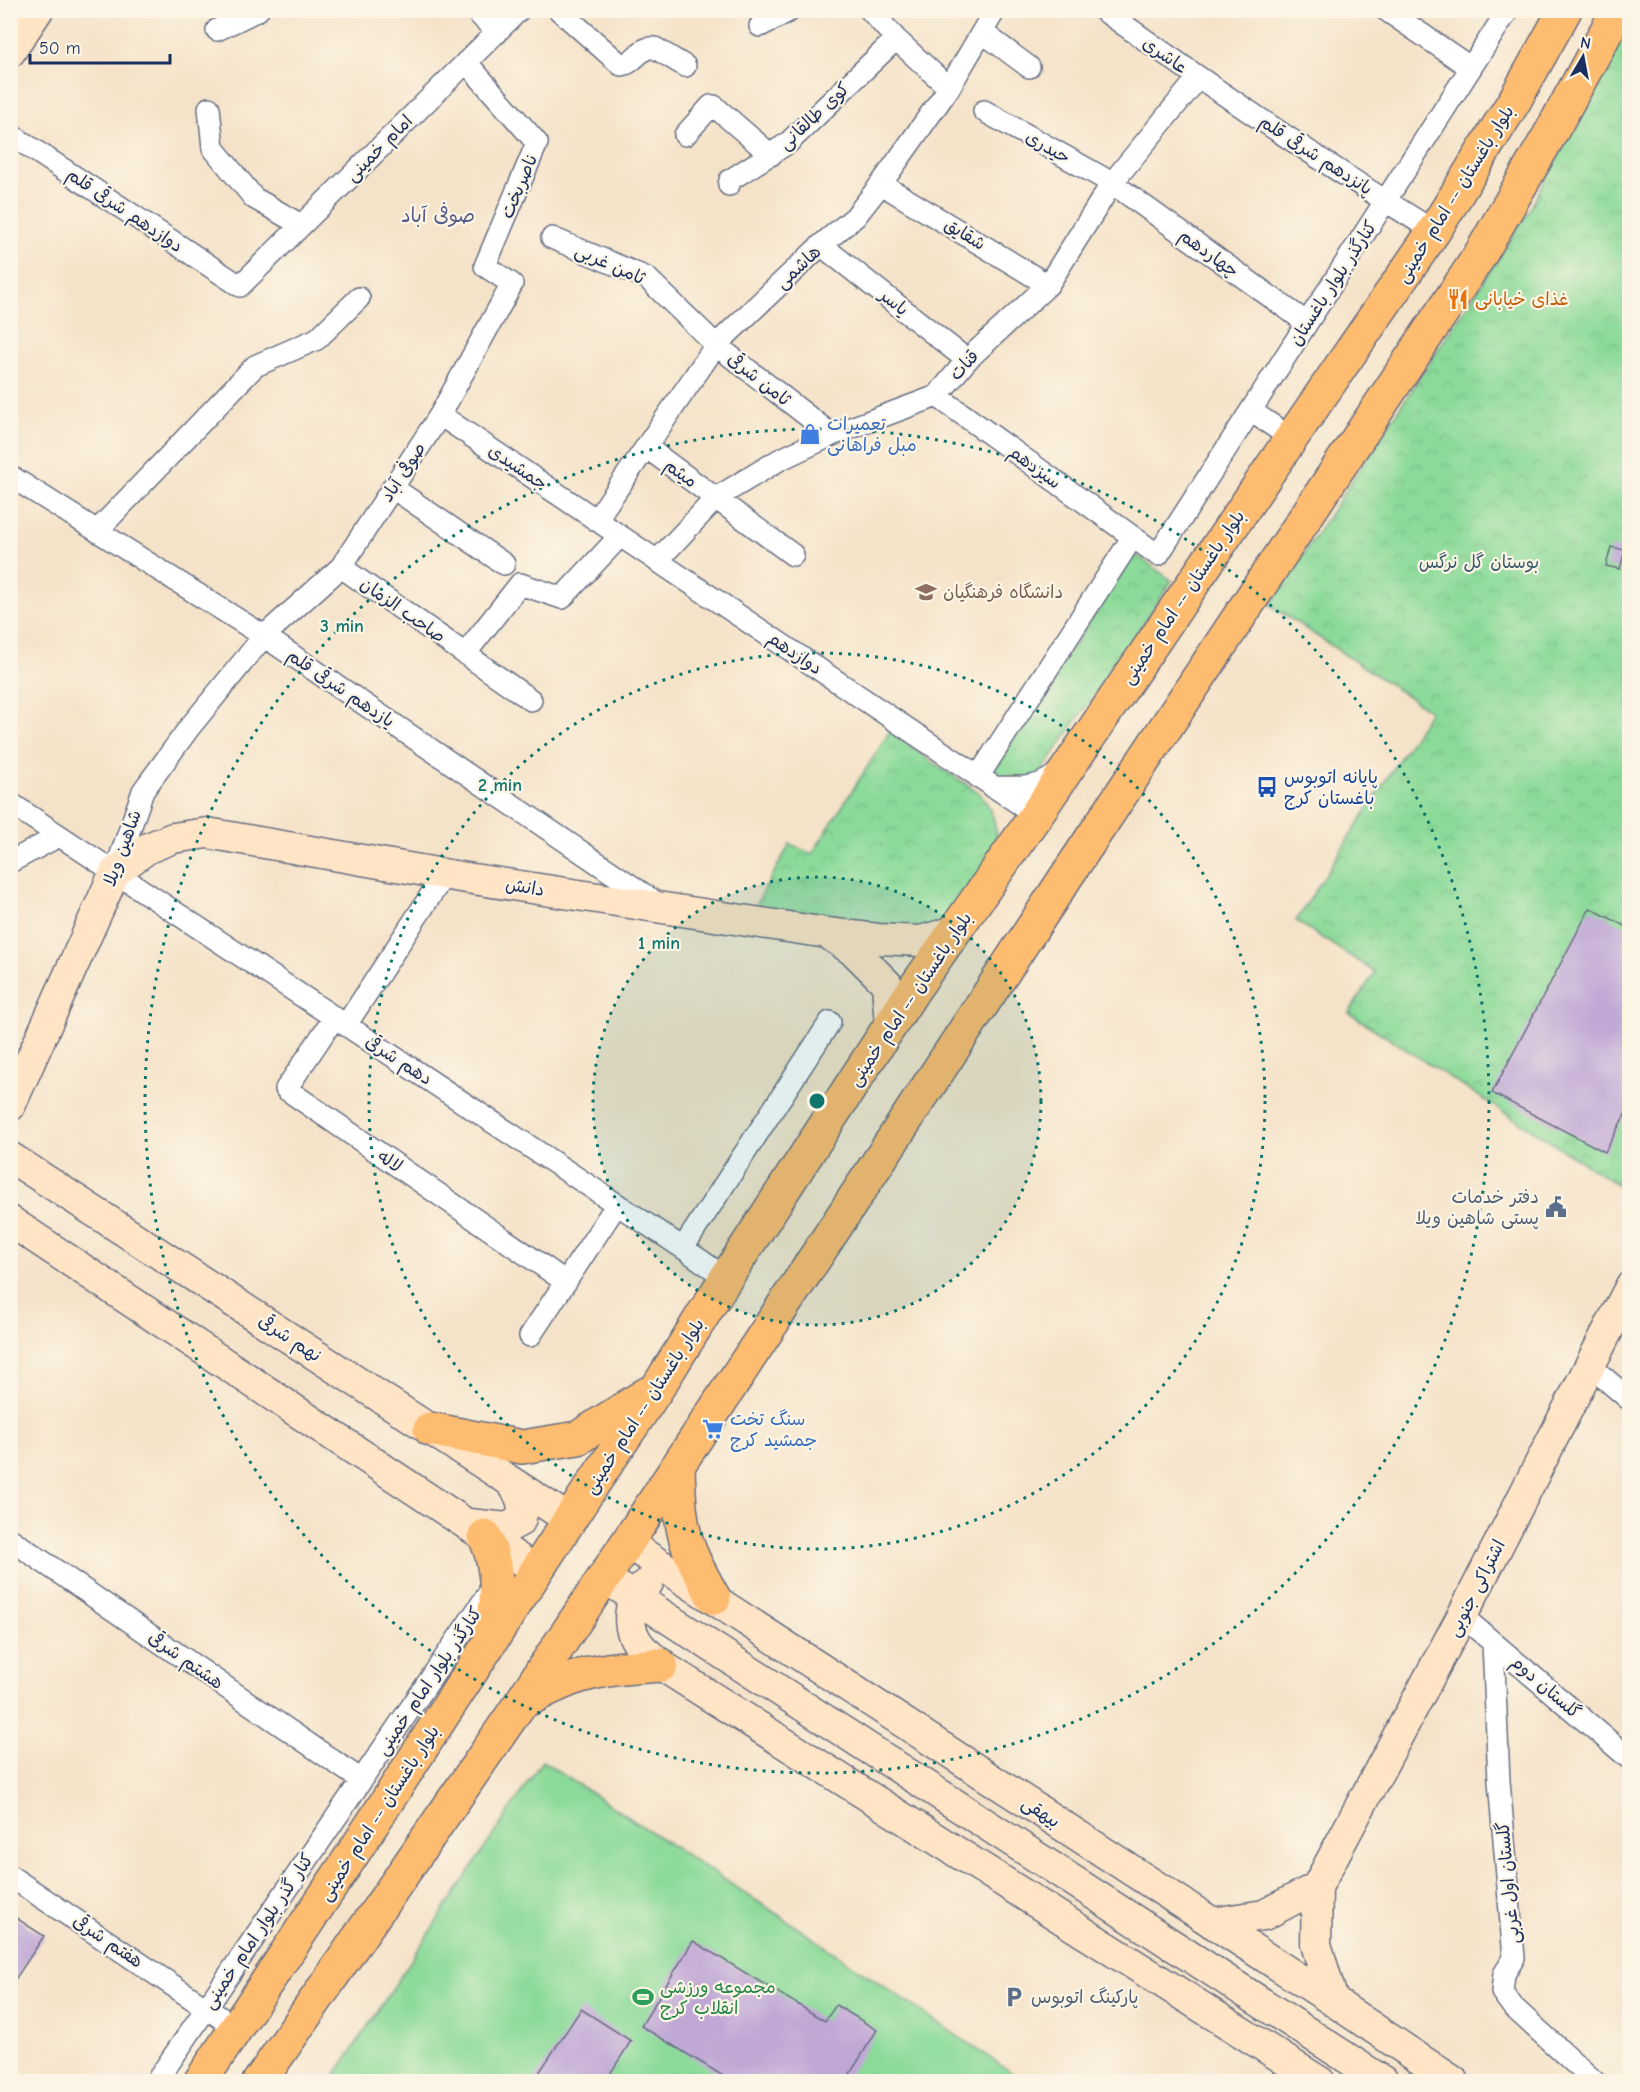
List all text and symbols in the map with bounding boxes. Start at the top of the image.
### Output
scale bar [30,27,170,65]
north arrow [1553,27,1613,87]
street label: عاشری [1138,33,1191,78]
text: N [1579,33,1592,53]
text: 50 m [39,38,81,59]
street label: کوی طالقانی [775,78,854,154]
street label: بلوار باغستان -- امام خمینی [1392,102,1521,288]
street label: پانزدهم شرقی قلم [1254,109,1377,202]
street label: امام خمینی [342,111,419,188]
street label: حیدری [1022,126,1074,169]
street label: ناصربخت [496,151,543,222]
street label: دوازدهم شرقی قلم [61,162,188,260]
district label: صوفی آباد [401,202,475,227]
street label: شقایق [940,214,989,255]
street label: کنارگذر بلوار باغستان [1285,217,1382,350]
street label: چهاردهم [1173,225,1243,285]
street label: ثامن غربی [572,240,649,289]
street label: هاشمی [771,241,825,293]
street label: یاسر [873,283,913,320]
restaurant icon: غذای خیابانی [1446,287,1470,311]
place label: غذای خیابانی [1475,289,1569,310]
street label: قنات [945,346,984,385]
street label: ثامن شرقی [723,347,796,411]
place label: تعمیرات مبل فراهانی [827,414,917,456]
shop icon: تعمیرات مبل فراهانی [798,422,822,446]
street label: صوفی آباد [375,437,430,506]
street label: جمشیدی [484,440,551,495]
street label: سیزدهم [1003,441,1065,496]
street label: میثم [659,455,701,495]
street label: بلوار باغستان -- امام خمینی [1117,506,1252,690]
park label: بوستان گل نرگس [1419,552,1539,573]
street label: صاحب الزمان [356,573,449,647]
school or university icon: دانشگاه فرهنگیان [914,580,938,604]
place label: دانشگاه فرهنگیان [943,582,1063,603]
text: 3 min [320,616,364,637]
street label: دوازدهم [762,628,826,682]
street label: یازدهم شرقی قلم [281,643,400,735]
place label: پایانه اتوبوس باغستان کرج [1284,767,1378,810]
text: 2 min [478,775,522,796]
bus stop icon: پایانه اتوبوس باغستان کرج [1255,775,1279,799]
street label: شاهین ویلا [99,807,146,889]
street label: دانش [504,874,546,901]
street label: بلوار باغستان -- امام خمینی [844,908,979,1092]
text: 1 min [638,933,680,954]
street label: دهم شرقی [360,1029,437,1092]
centre of rings [807,1091,827,1111]
street label: لاله [373,1146,406,1177]
place label: دفتر خدمات پستی شاهین ویلا [1415,1187,1539,1230]
public building icon: دفتر خدمات پستی شاهین ویلا [1544,1195,1568,1219]
street label: نهم شرقی [253,1309,326,1369]
street label: بلوار باغستان -- امام خمینی [580,1315,712,1500]
place label: سنگ تخت جمشید کرج [730,1409,817,1452]
supermarket icon: سنگ تخت جمشید کرج [701,1417,725,1441]
street label: اشتراکی جنوبی [1443,1536,1511,1641]
street label: کنارگذر بلوار امام خمینی [372,1603,489,1761]
street label: هشتم شرقی [142,1625,228,1696]
street label: گلستان دوم [1505,1651,1585,1726]
street label: بلوار باغستان -- امام خمینی [315,1722,447,1907]
street label: بیهقی [1018,1792,1064,1832]
street label: گلستان اول غربی [1493,1821,1524,1945]
street label: کنار گذر بلوار امام خمینی [199,1849,321,2015]
street label: هفتم شرقی [67,1909,148,1975]
place label: مجموعه ورزشی انقلاب کرج [660,1977,776,2020]
sports icon: مجموعه ورزشی انقلاب کرج [631,1985,655,2009]
parking icon: پارکینگ اتوبوس [1002,1985,1026,2009]
place label: پارکینگ اتوبوس [1031,1987,1138,2009]

